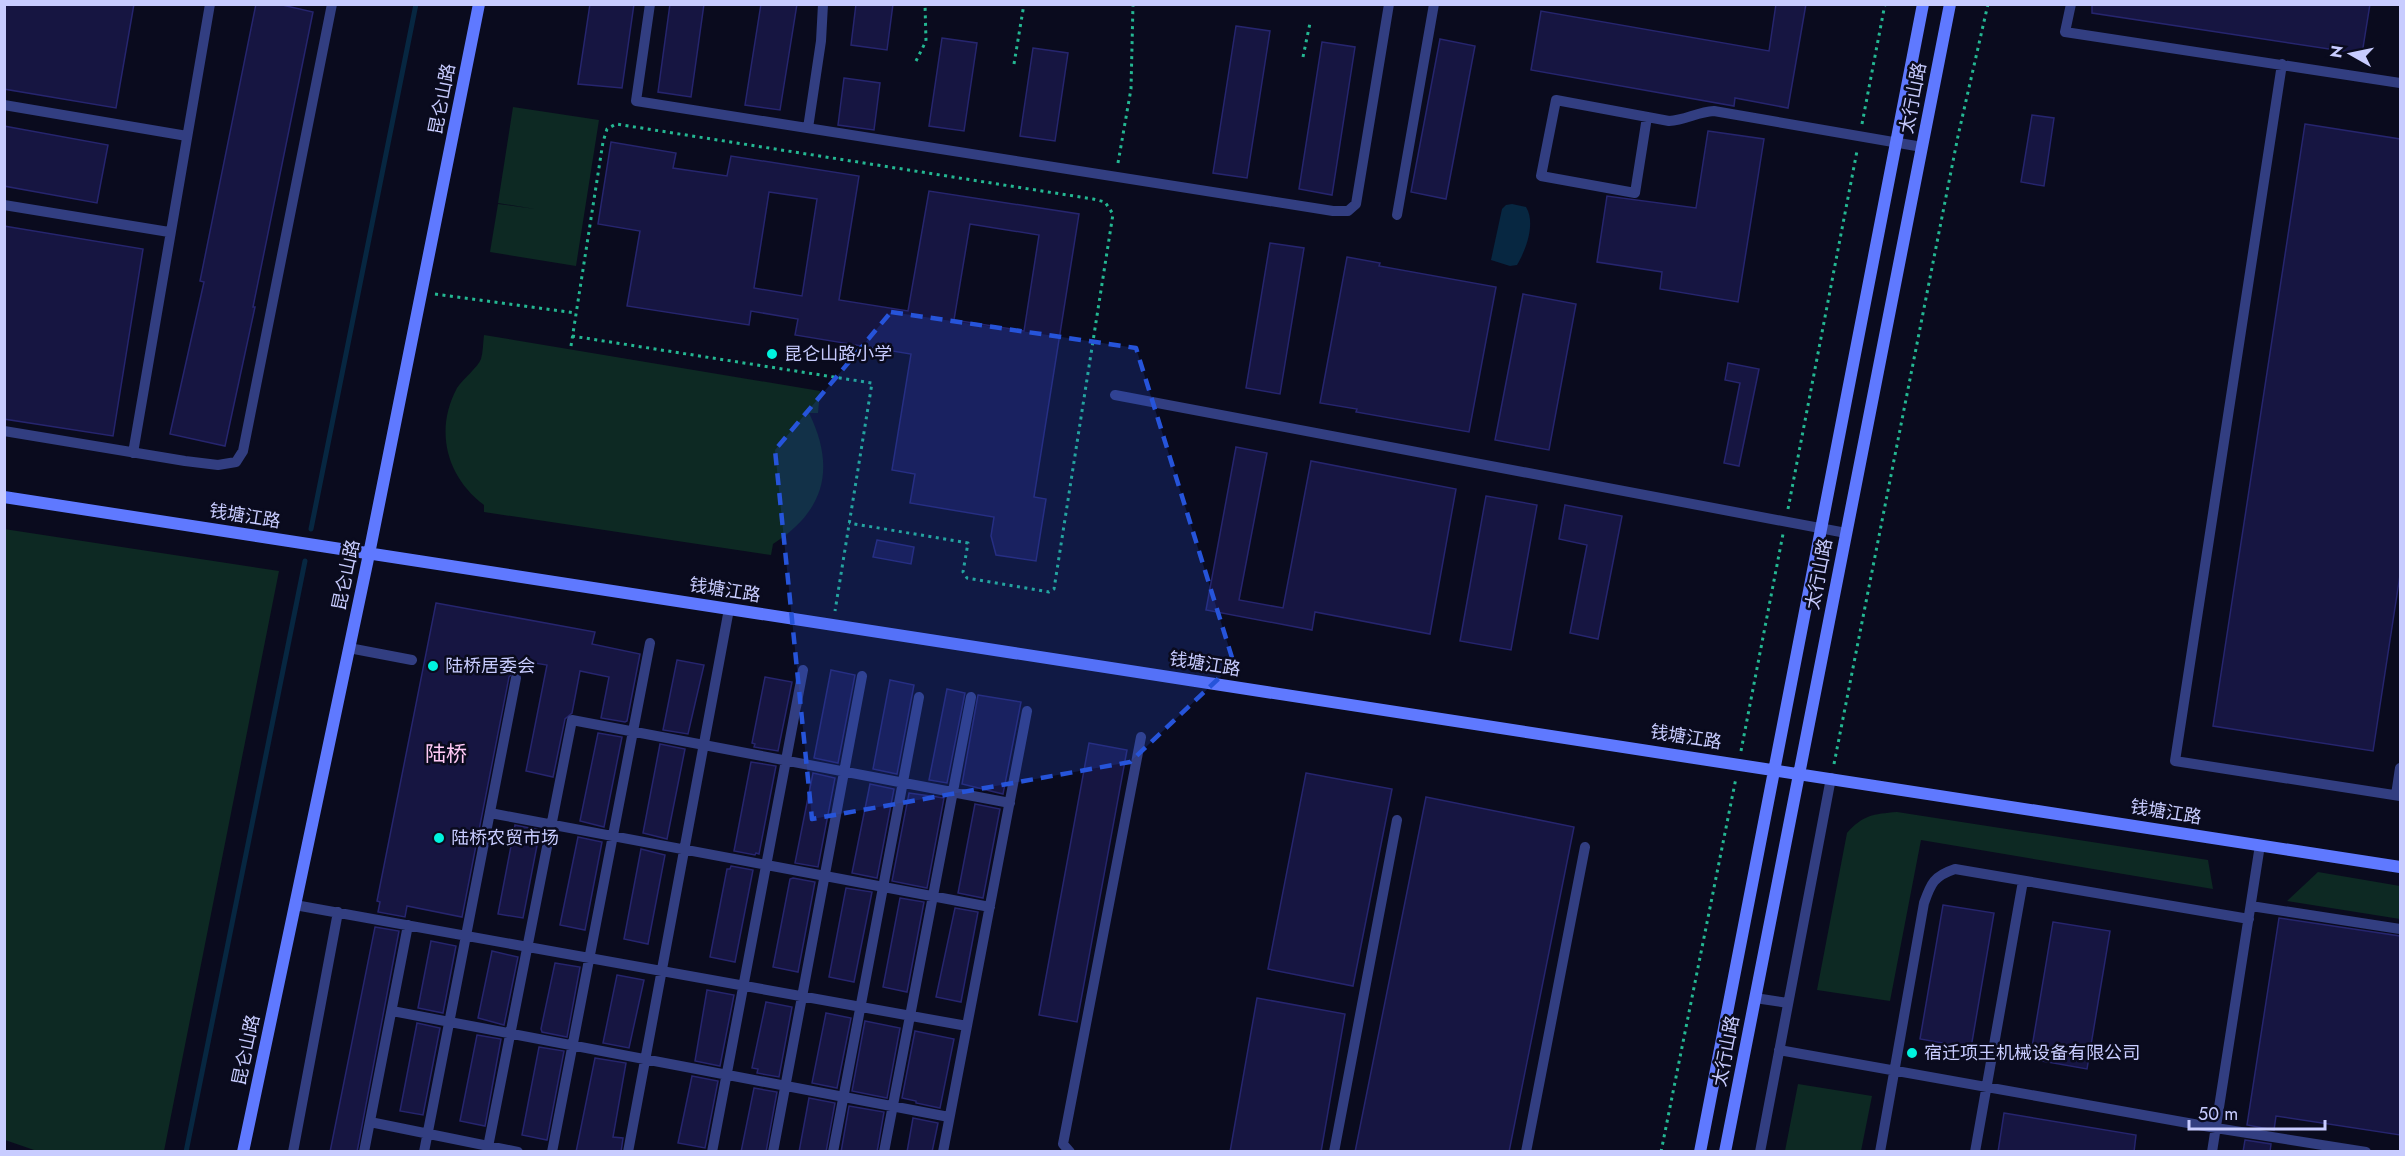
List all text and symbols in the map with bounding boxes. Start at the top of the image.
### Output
north arrow [2321,24,2381,84]
text: N [2324,44,2349,60]
street label: 太行山路 [1893,60,1933,136]
street label: 昆仑山路 [422,61,462,137]
place label: 昆仑山路小学 [784,341,892,367]
marker: 昆仑山路小学 [765,347,779,361]
street label: 钱塘江路 [207,498,283,534]
street label: 太行山路 [1799,536,1839,612]
street label: 昆仑山路 [326,537,366,613]
street label: 钱塘江路 [687,572,763,608]
street label: 钱塘江路 [1167,646,1243,682]
place label: 陆桥居委会 [445,653,535,679]
marker: 陆桥居委会 [426,659,440,673]
street label: 钱塘江路 [1648,719,1724,755]
district label: 陆桥 [425,739,467,769]
street label: 钱塘江路 [2128,794,2204,830]
place label: 陆桥农贸市场 [451,825,559,851]
marker: 陆桥农贸市场 [432,831,446,845]
street label: 昆仑山路 [226,1012,266,1088]
street label: 太行山路 [1706,1013,1746,1089]
place label: 宿迁项王机械设备有限公司 [1924,1040,2140,1066]
marker: 宿迁项王机械设备有限公司 [1905,1046,1919,1060]
scale bar [2189,1093,2326,1131]
text: 50 m [2198,1101,2238,1127]

